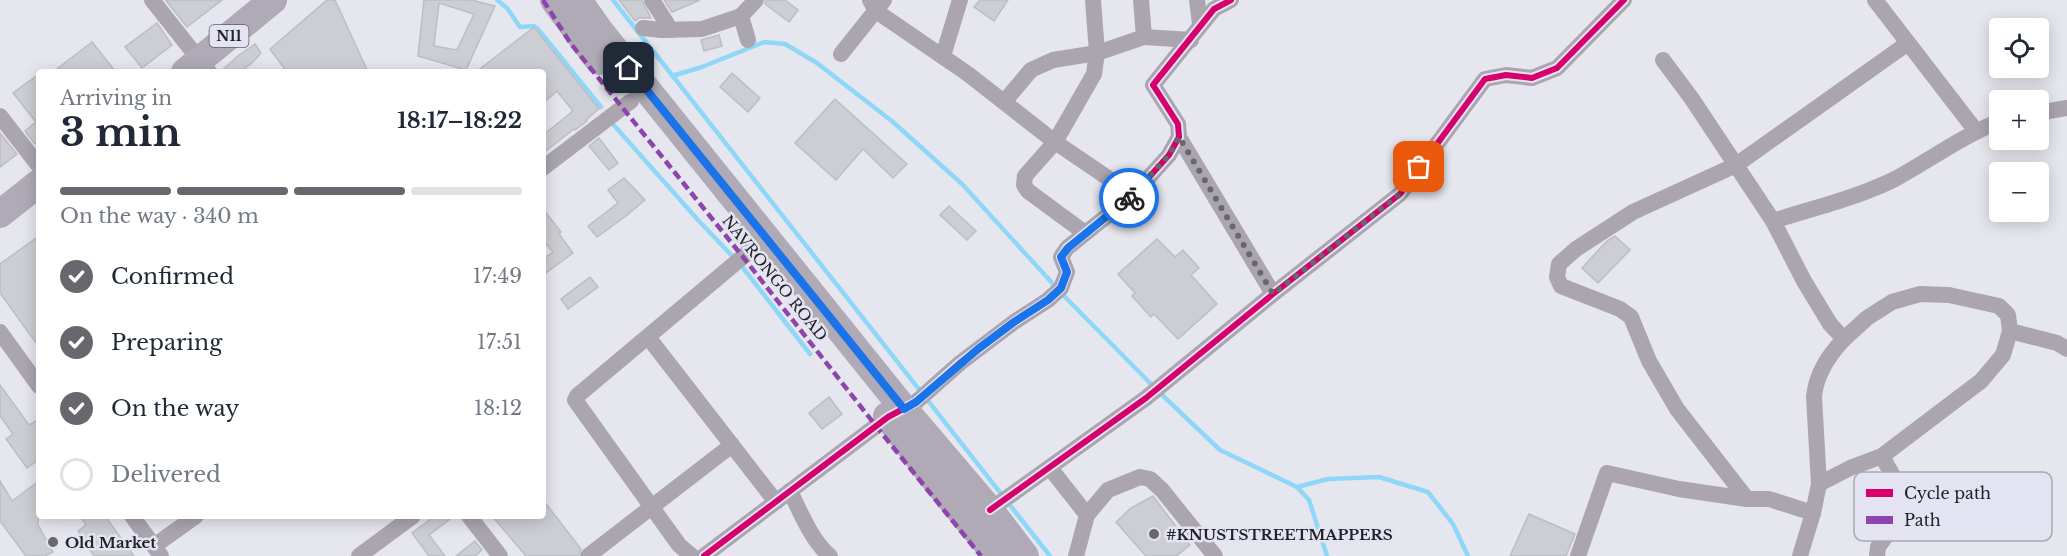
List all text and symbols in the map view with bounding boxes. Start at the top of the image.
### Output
map controls [1989,18,2049,222]
button: locate [1989,18,2049,78]
road number: N11 [210,25,248,47]
pin [603,42,654,93]
icon: home [612,51,645,84]
text: Arriving in [60,86,172,110]
button: + [1989,90,2049,150]
text: 18:17–18:22 [397,107,522,134]
text: 3 min [60,108,181,157]
pin [1393,141,1444,192]
icon: bag [1402,150,1435,183]
button: − [1989,162,2049,222]
courier [1099,168,1159,228]
icon: bike [1113,182,1146,215]
text: On the way · 340 m [60,204,259,228]
street label: NAVRONGO ROAD [718,211,832,345]
icon: check [60,260,93,293]
text: Confirmed [111,263,234,290]
text: 17:49 [473,264,522,288]
icon: check [60,326,93,359]
text: Preparing [111,329,222,356]
text: 17:51 [477,330,522,354]
icon: check [60,392,93,425]
text: On the way [111,395,239,422]
text: 18:12 [474,396,522,420]
text: Delivered [111,461,221,488]
legend [1854,472,2052,541]
text: Cycle path [1904,483,1991,503]
text: Path [1904,510,1941,530]
place label: #KNUSTSTREETMAPPERS [1166,525,1393,544]
marker: #KNUSTSTREETMAPPERS [1147,527,1161,541]
place label: Old Market [65,533,156,552]
marker: Old Market [46,535,60,549]

